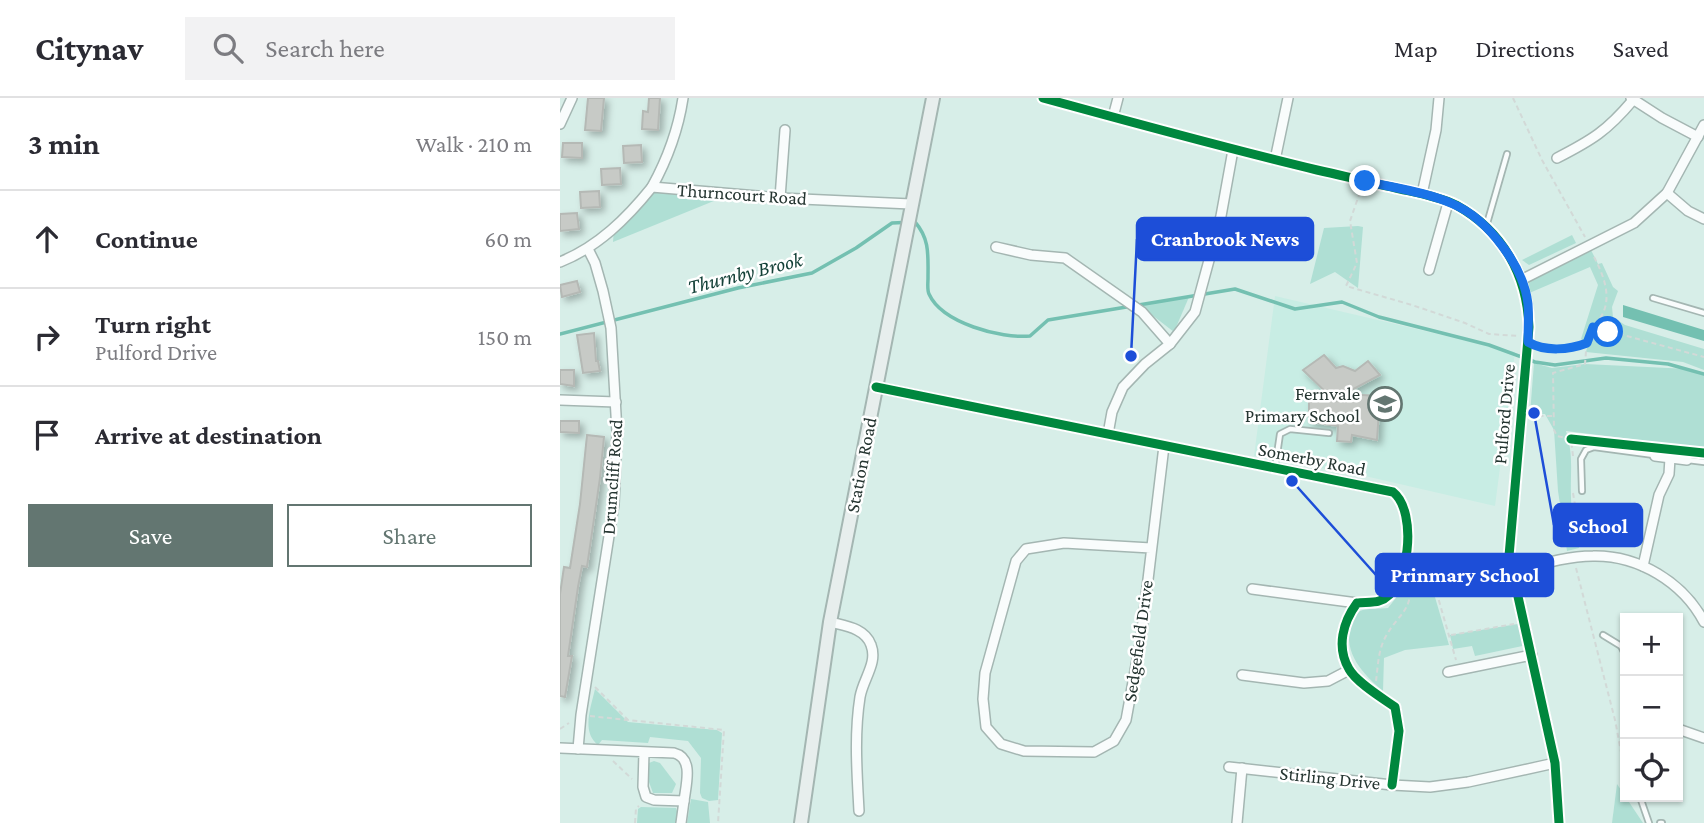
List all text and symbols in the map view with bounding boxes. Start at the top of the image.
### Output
search box [185,17,675,80]
icon: search [209,29,247,67]
text: Citynav [35,30,143,67]
text: Search here [265,34,385,63]
text: Map [1394,35,1438,62]
text: Directions [1476,35,1575,62]
text: Saved [1613,35,1669,62]
text: 3 min [28,127,100,160]
text: Walk · 210 m [416,131,532,157]
route end [1349,165,1380,196]
street label: Thurncourt Road [676,179,808,209]
callout: Cranbrook News [1137,218,1313,260]
icon: ahead [28,220,66,258]
text: Continue [95,225,198,254]
text: 60 m [485,226,532,252]
text: Cranbrook News [1151,227,1300,251]
water label: Thurnby Brook [685,247,806,299]
text: Turn right [95,310,211,339]
route start [1592,316,1623,347]
icon: right [28,318,66,356]
text: 150 m [478,324,532,350]
text: Pulford Drive [95,339,217,365]
street label: Pulford Drive [1489,363,1519,465]
place label: Fernvale Primary School [1245,383,1360,426]
school or university icon: Fernvale Primary School [1366,385,1404,423]
street label: Station Road [841,415,881,515]
icon: arrive [28,416,66,454]
street label: Drumcliff Road [597,418,627,536]
text: Arrive at destination [95,421,322,450]
street label: Somerby Road [1256,438,1368,480]
button: Save [28,504,273,567]
button: Share [287,504,532,567]
callout: School [1554,504,1642,546]
text: School [1568,514,1628,538]
callout: Prinmary School [1376,554,1553,596]
text: Prinmary School [1391,563,1539,587]
street label: Sedgefield Drive [1119,579,1157,703]
map controls [1620,613,1683,802]
button: + [1620,613,1683,676]
button: − [1620,676,1683,739]
button: locate [1620,739,1683,802]
street label: Stirling Drive [1279,762,1381,794]

